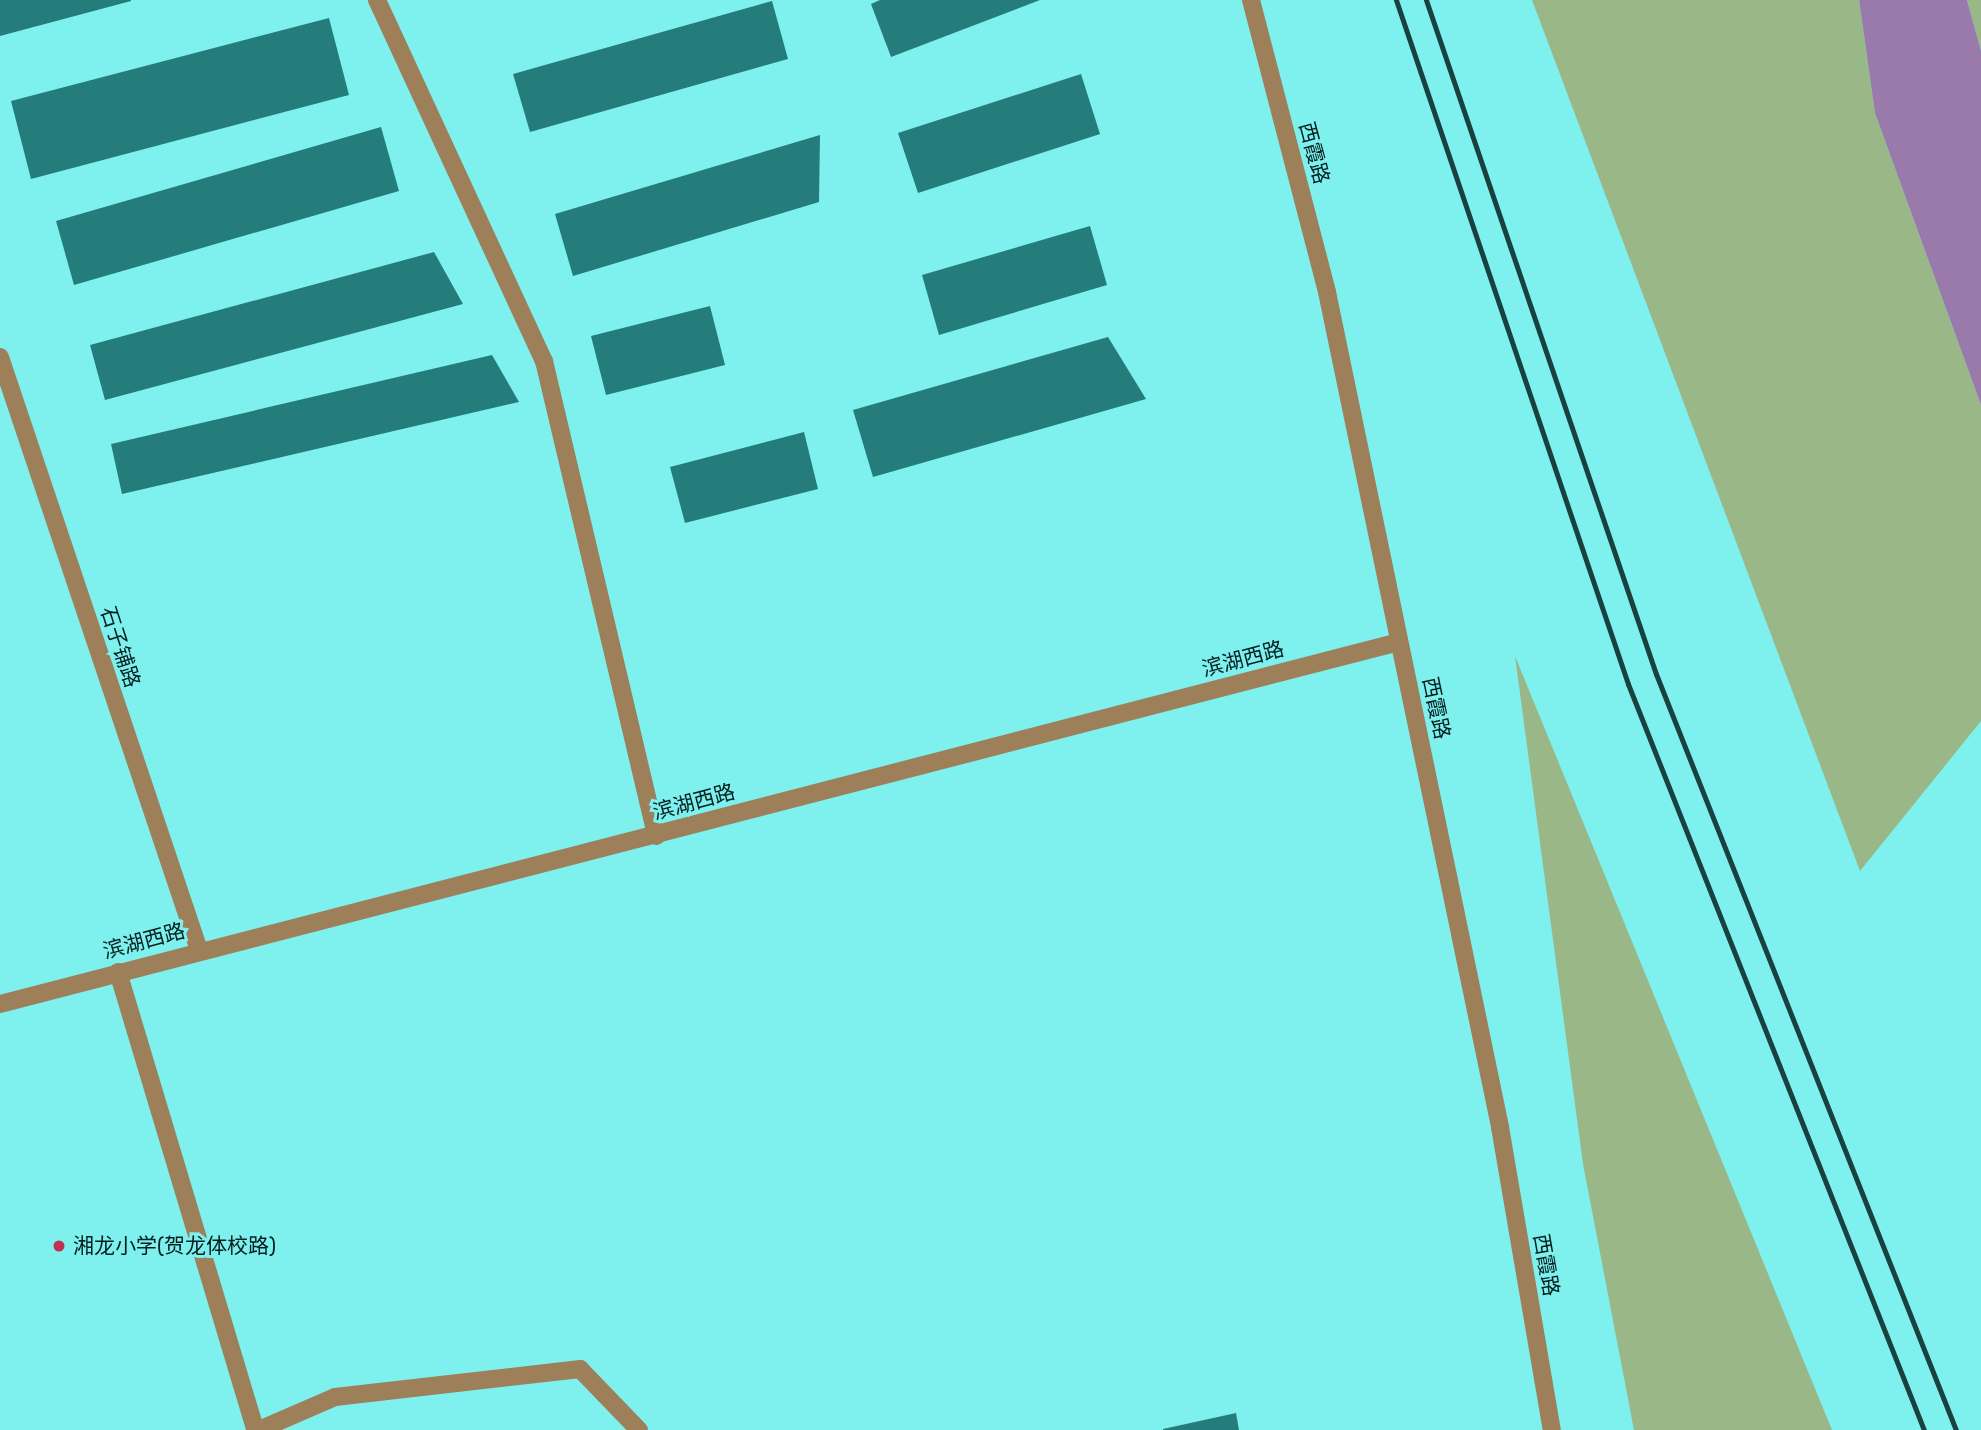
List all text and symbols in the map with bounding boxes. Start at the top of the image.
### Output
street label: 西霞路 [1294,119,1334,187]
street label: 石子铺路 [95,603,145,691]
street label: 滨湖西路 [1199,636,1287,682]
street label: 西霞路 [1417,675,1455,741]
street label: 滨湖西路 [650,779,738,825]
street label: 滨湖西路 [100,918,188,964]
street label: 西霞路 [1528,1232,1564,1298]
place label: 湘龙小学(贺龙体校路) [73,1233,276,1259]
marker: 湘龙小学(贺龙体校路) [51,1238,67,1254]

